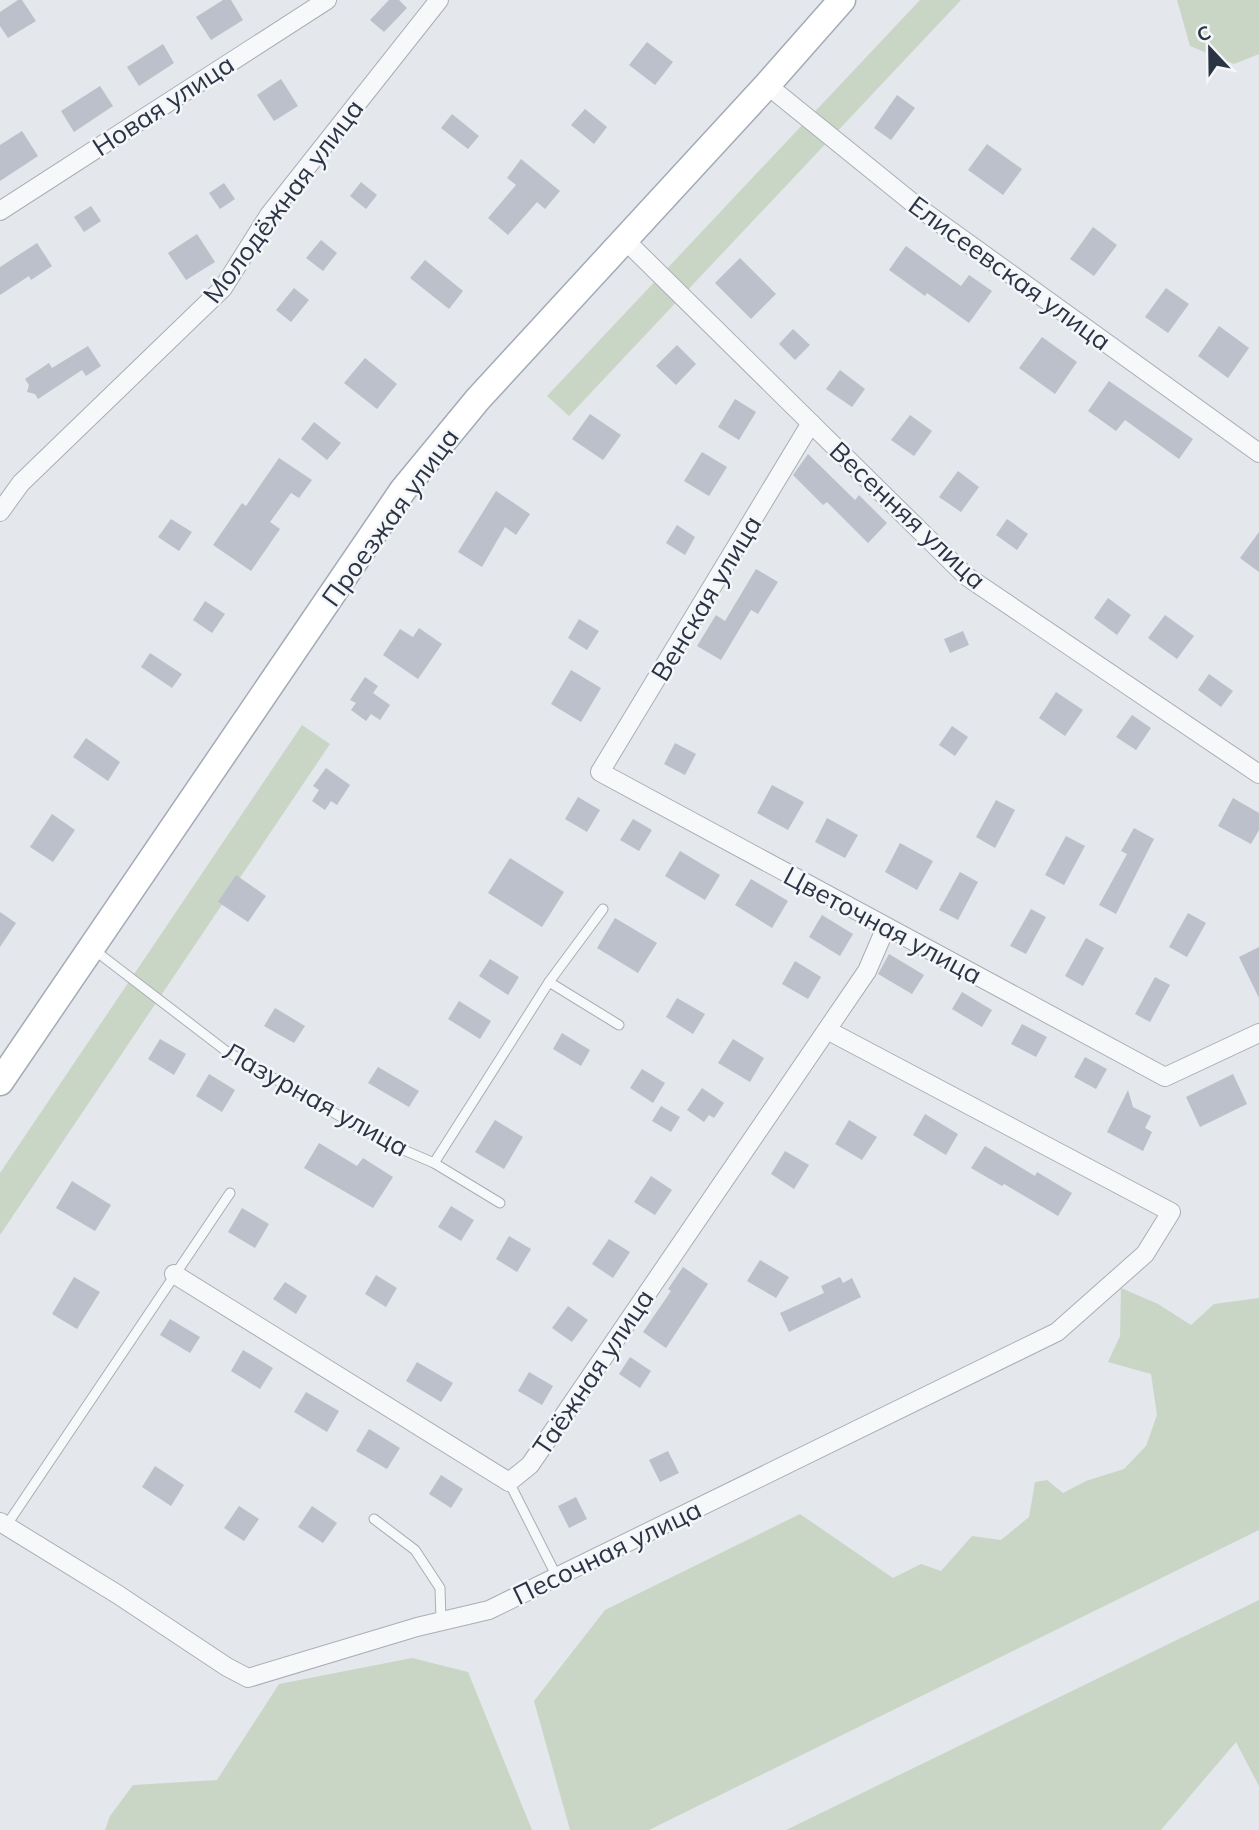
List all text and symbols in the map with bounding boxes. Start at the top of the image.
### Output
north arrow [1175,14,1245,84]
text: С [1193,20,1214,47]
street label: Новая улица [86,47,240,163]
street label: Молодёжная улица [196,92,370,310]
street label: Елисеевская улица [902,188,1118,358]
street label: Проезжая улица [314,421,466,613]
street label: Весенняя улица [823,434,993,596]
street label: Венская улица [644,509,768,687]
street label: Цветочная улица [778,859,988,991]
street label: Лазурная улица [217,1034,415,1164]
street label: Таёжная улица [525,1283,661,1461]
street label: Песочная улица [507,1492,707,1612]

